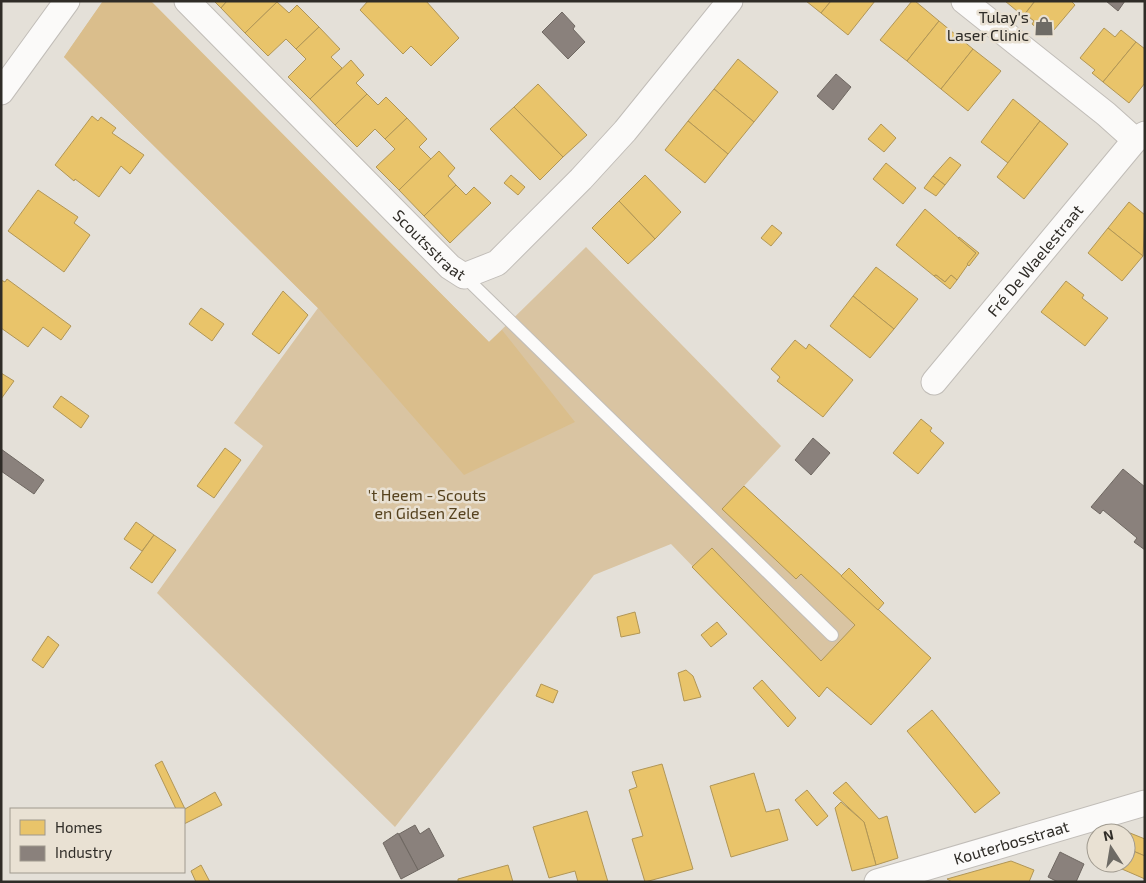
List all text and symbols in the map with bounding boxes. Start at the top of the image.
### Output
place label: Tulay's Laser Clinic [947,7,1029,44]
shop icon: Tulay's Laser Clinic [1033,15,1055,37]
street label: Fré De Waelestraat [983,200,1086,320]
street label: Scoutsstraat [390,205,469,284]
park label: 't Heem - Scouts en Gidsen Zele [368,485,486,522]
legend [10,808,185,873]
street label: Kouterbosstraat [951,816,1071,868]
text: Homes [55,818,102,836]
north arrow [1086,823,1136,873]
text: N [1101,825,1115,844]
text: Industry [55,843,112,861]

